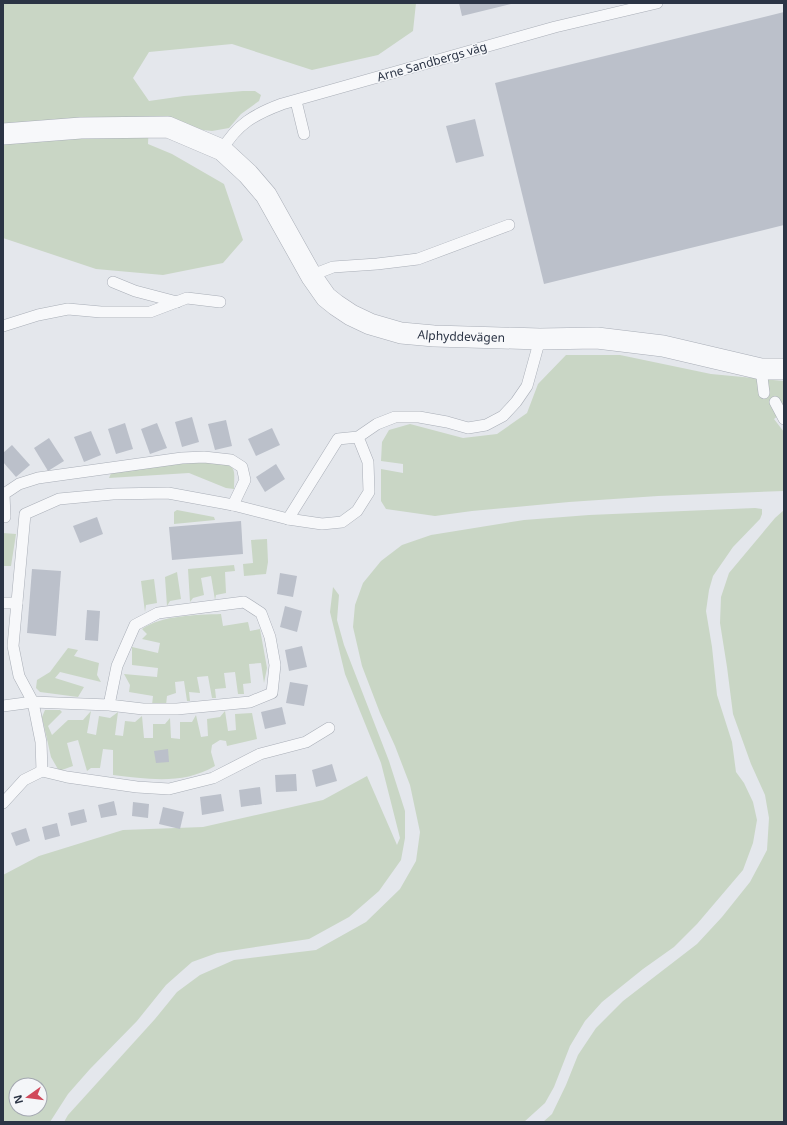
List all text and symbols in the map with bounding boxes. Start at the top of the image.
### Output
street label: Arne Sandbergs väg [375,38,489,85]
street label: Alphyddevägen [417,326,505,346]
north arrow [8,1077,48,1117]
text: N [9,1093,26,1106]

